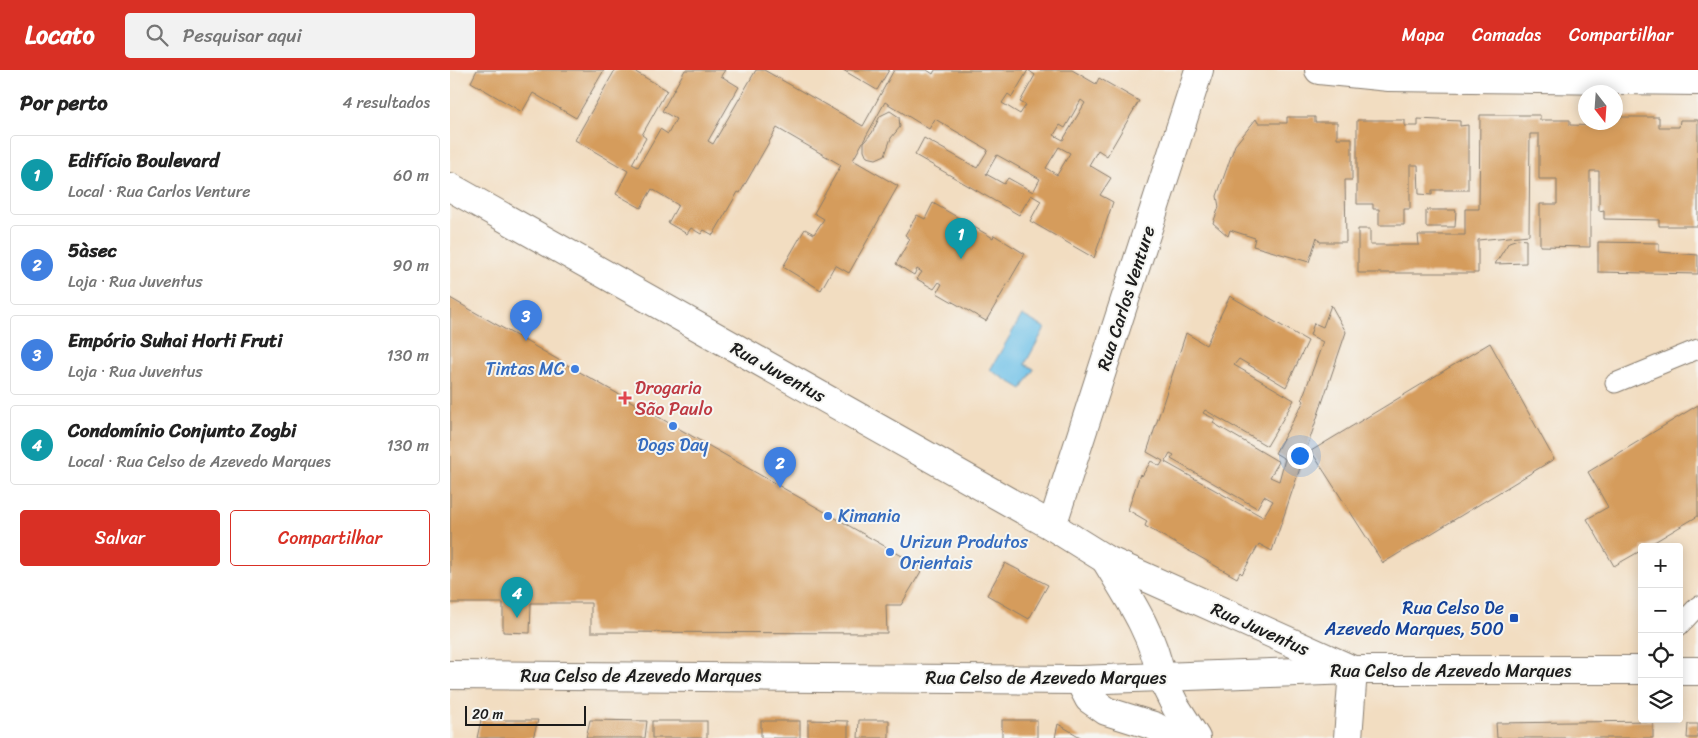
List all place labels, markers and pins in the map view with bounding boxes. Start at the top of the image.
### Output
pin: 1 [945,218,977,259]
pin: 3 [510,300,542,341]
place label: Tintas MC [485,353,565,385]
marker: Tintas MC [569,363,581,375]
place label: Drogaria São Paulo [635,372,713,425]
marker: Drogaria São Paulo [619,392,631,404]
marker: Dogs Day [667,420,679,432]
place label: Dogs Day [638,429,709,461]
pin: 2 [764,447,796,488]
place label: Kimania [838,500,900,532]
marker: Kimania [822,510,834,522]
place label: Urizun Produtos Orientais [900,526,1029,579]
marker: Urizun Produtos Orientais [884,546,896,558]
pin: 4 [501,577,533,618]
place label: Rua Celso De Azevedo Marques, 500 [1324,592,1504,645]
marker: Rua Celso De Azevedo Marques, 500 [1508,612,1520,624]

